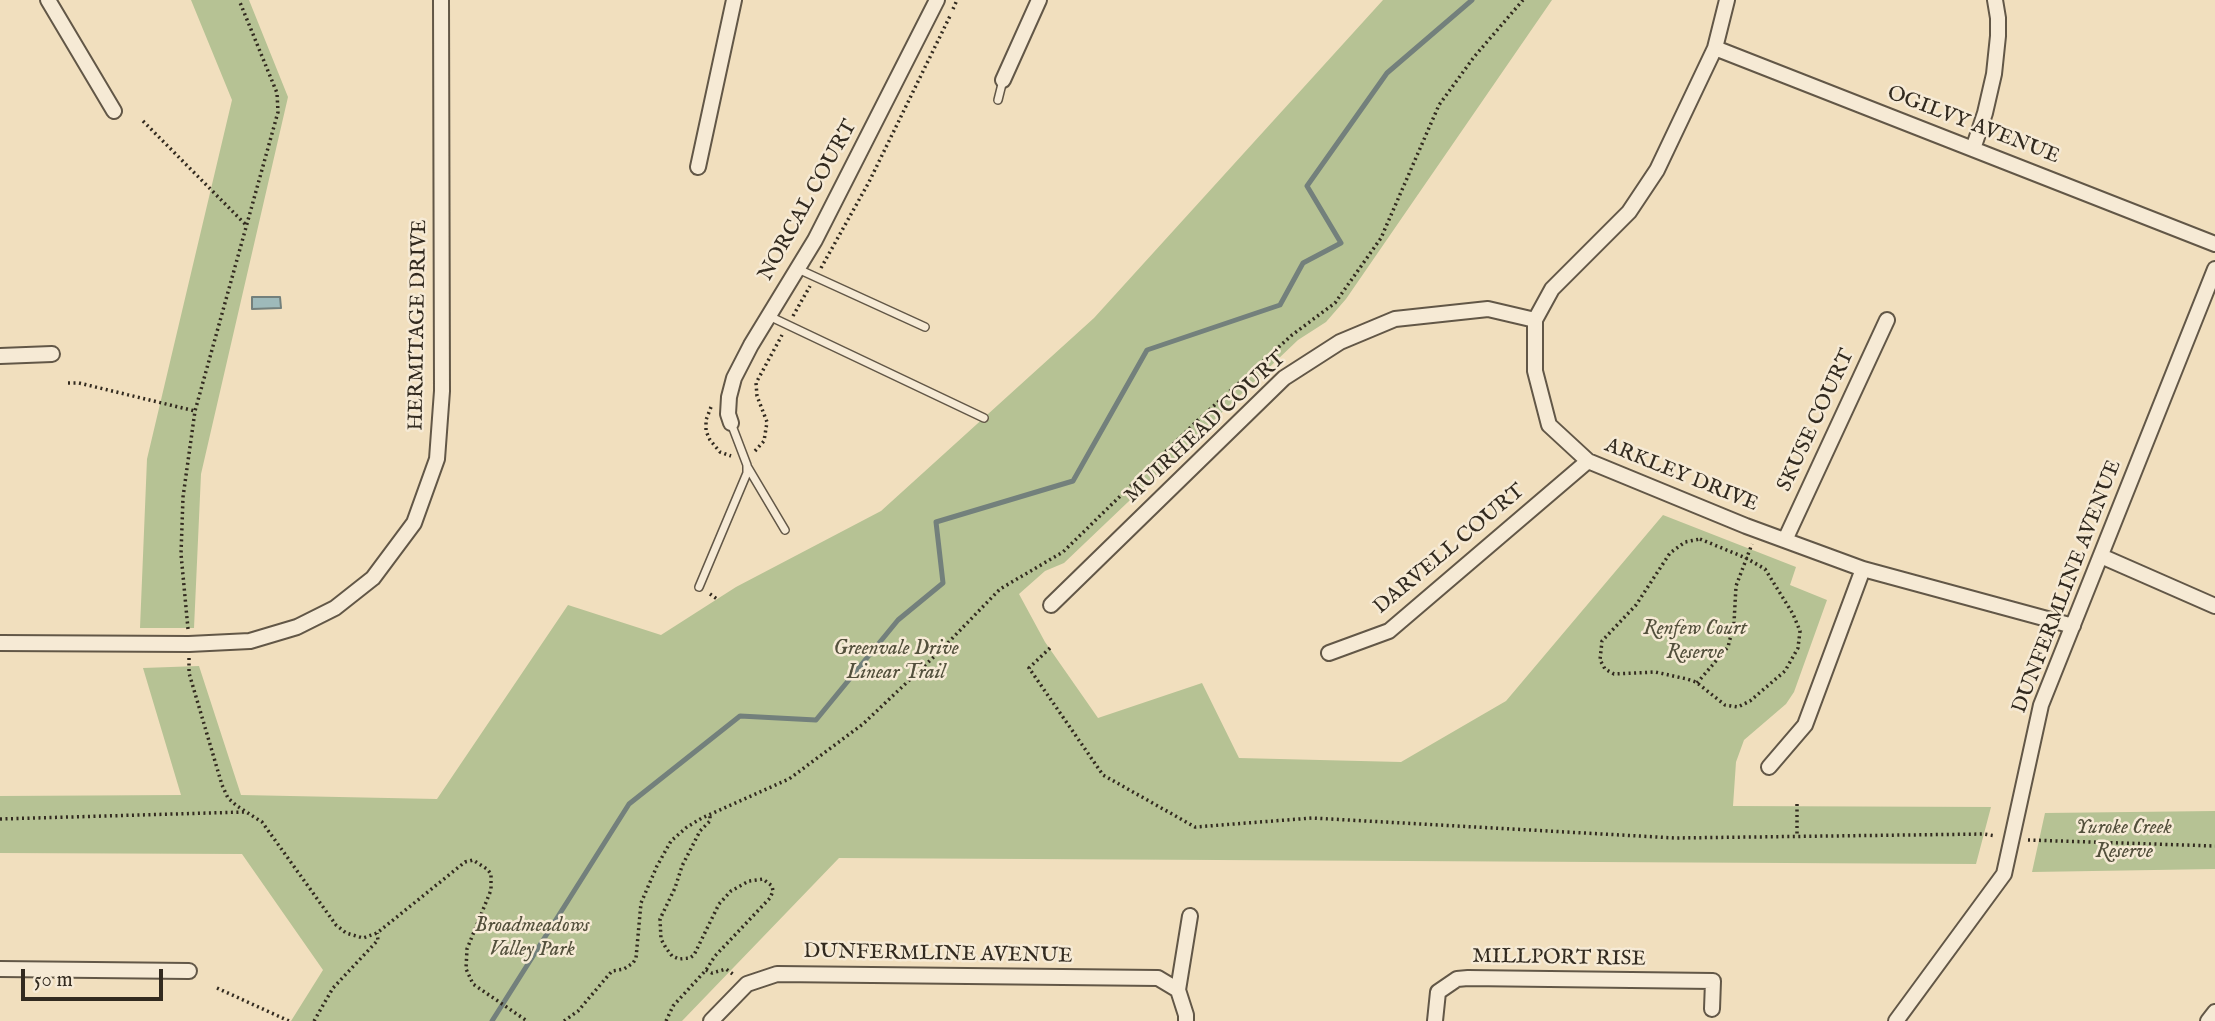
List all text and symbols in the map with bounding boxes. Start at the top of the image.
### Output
street label: OGILVY AVENUE [1883,82,2063,170]
street label: NORCAL COURT [754,116,864,286]
street label: HERMITAGE DRIVE [405,219,433,431]
street label: SKUSE COURT [1773,346,1861,496]
street label: MUIRHEAD COURT [1120,347,1292,509]
street label: ARKLEY DRIVE [1601,434,1761,518]
street label: DUNFERMLINE AVENUE [2008,457,2128,717]
street label: DARVELL COURT [1369,480,1531,620]
park label: Renfew Court Reserve [1643,617,1747,667]
park label: Greenvale Drive Linear Trail [833,637,959,687]
park label: Yuroke Creek Reserve [2076,816,2172,866]
park label: Broadmeadows Valley Park [474,914,590,964]
street label: DUNFERMLINE AVENUE [803,940,1073,970]
street label: MILLPORT RISE [1472,945,1646,973]
scale bar [24,954,166,998]
text: 50 m [34,967,73,994]

